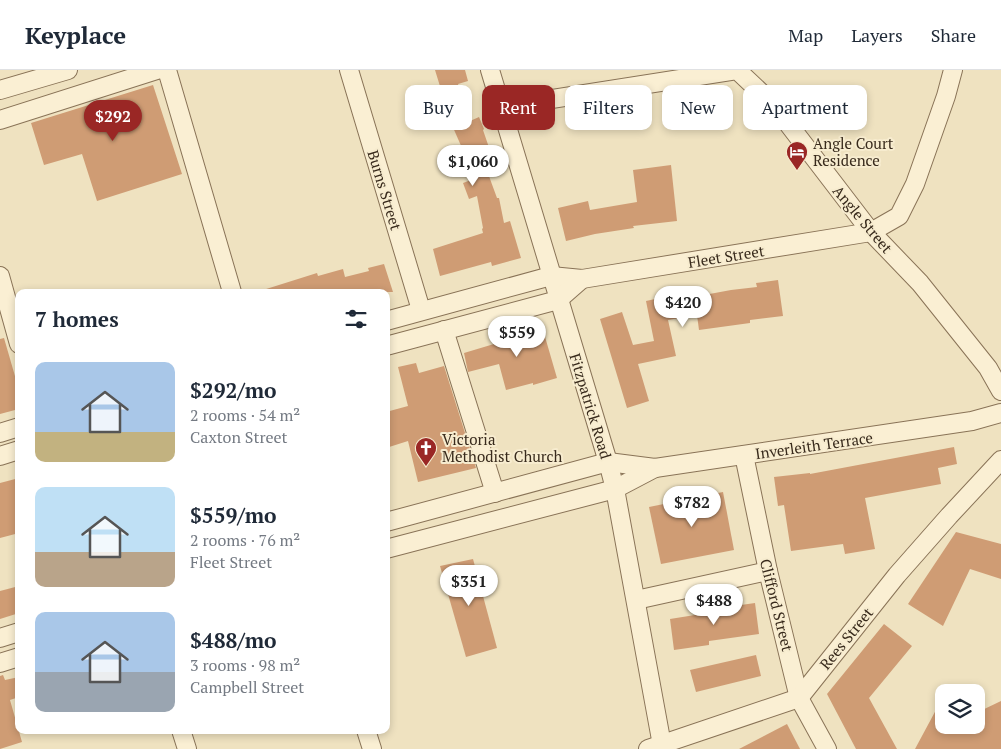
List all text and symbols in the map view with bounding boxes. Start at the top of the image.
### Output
text: Keyplace [25,19,126,51]
text: Map [788,23,823,47]
text: Layers [851,23,903,47]
text: Share [931,23,976,47]
chip: Buy [405,85,472,130]
chip: Rent [482,85,555,130]
chip: Filters [565,85,652,130]
chip: New [662,85,733,130]
chip: Apartment [743,85,867,130]
pin: $292 [83,100,143,142]
text: $292 [95,105,131,127]
place label: Angle Court Residence [813,133,894,170]
hotel icon: Angle Court Residence [785,140,809,171]
pin: $1,060 [432,144,514,187]
street label: Burns Street [363,148,407,233]
text: $1,060 [448,150,498,172]
street label: Angle Street [829,181,898,257]
street label: Fleet Street [686,240,766,272]
pin: $420 [653,286,713,328]
text: $420 [665,291,701,313]
text: 7 homes [35,305,119,333]
icon: filters [342,305,370,333]
pin: $559 [487,316,547,358]
text: $559 [499,321,535,343]
street label: Fitzpatrick Road [565,351,617,461]
text: $292/mo [190,376,277,404]
icon: home [75,382,135,442]
text: 2 rooms · 54 m² [190,404,300,426]
text: Caxton Street [190,426,288,448]
street label: Inverleith Terrace [754,427,874,463]
place label: Victoria Methodist Church [442,429,563,466]
church icon: Victoria Methodist Church [414,436,438,467]
pin: $782 [662,486,722,528]
text: $782 [674,491,710,513]
text: $559/mo [190,501,277,529]
icon: home [75,507,135,567]
text: 2 rooms · 76 m² [190,529,300,551]
text: Fleet Street [190,551,272,573]
street label: Clifford Street [756,557,798,654]
pin: $351 [439,564,499,607]
text: $351 [451,570,487,592]
pin: $488 [684,584,744,626]
text: $488 [696,589,732,611]
street label: Rees Street [815,602,877,673]
text: $488/mo [190,626,277,654]
icon: home [75,632,135,692]
text: 3 rooms · 98 m² [190,654,300,676]
text: Campbell Street [190,676,304,698]
map controls [935,684,985,734]
button: layers [935,684,985,734]

